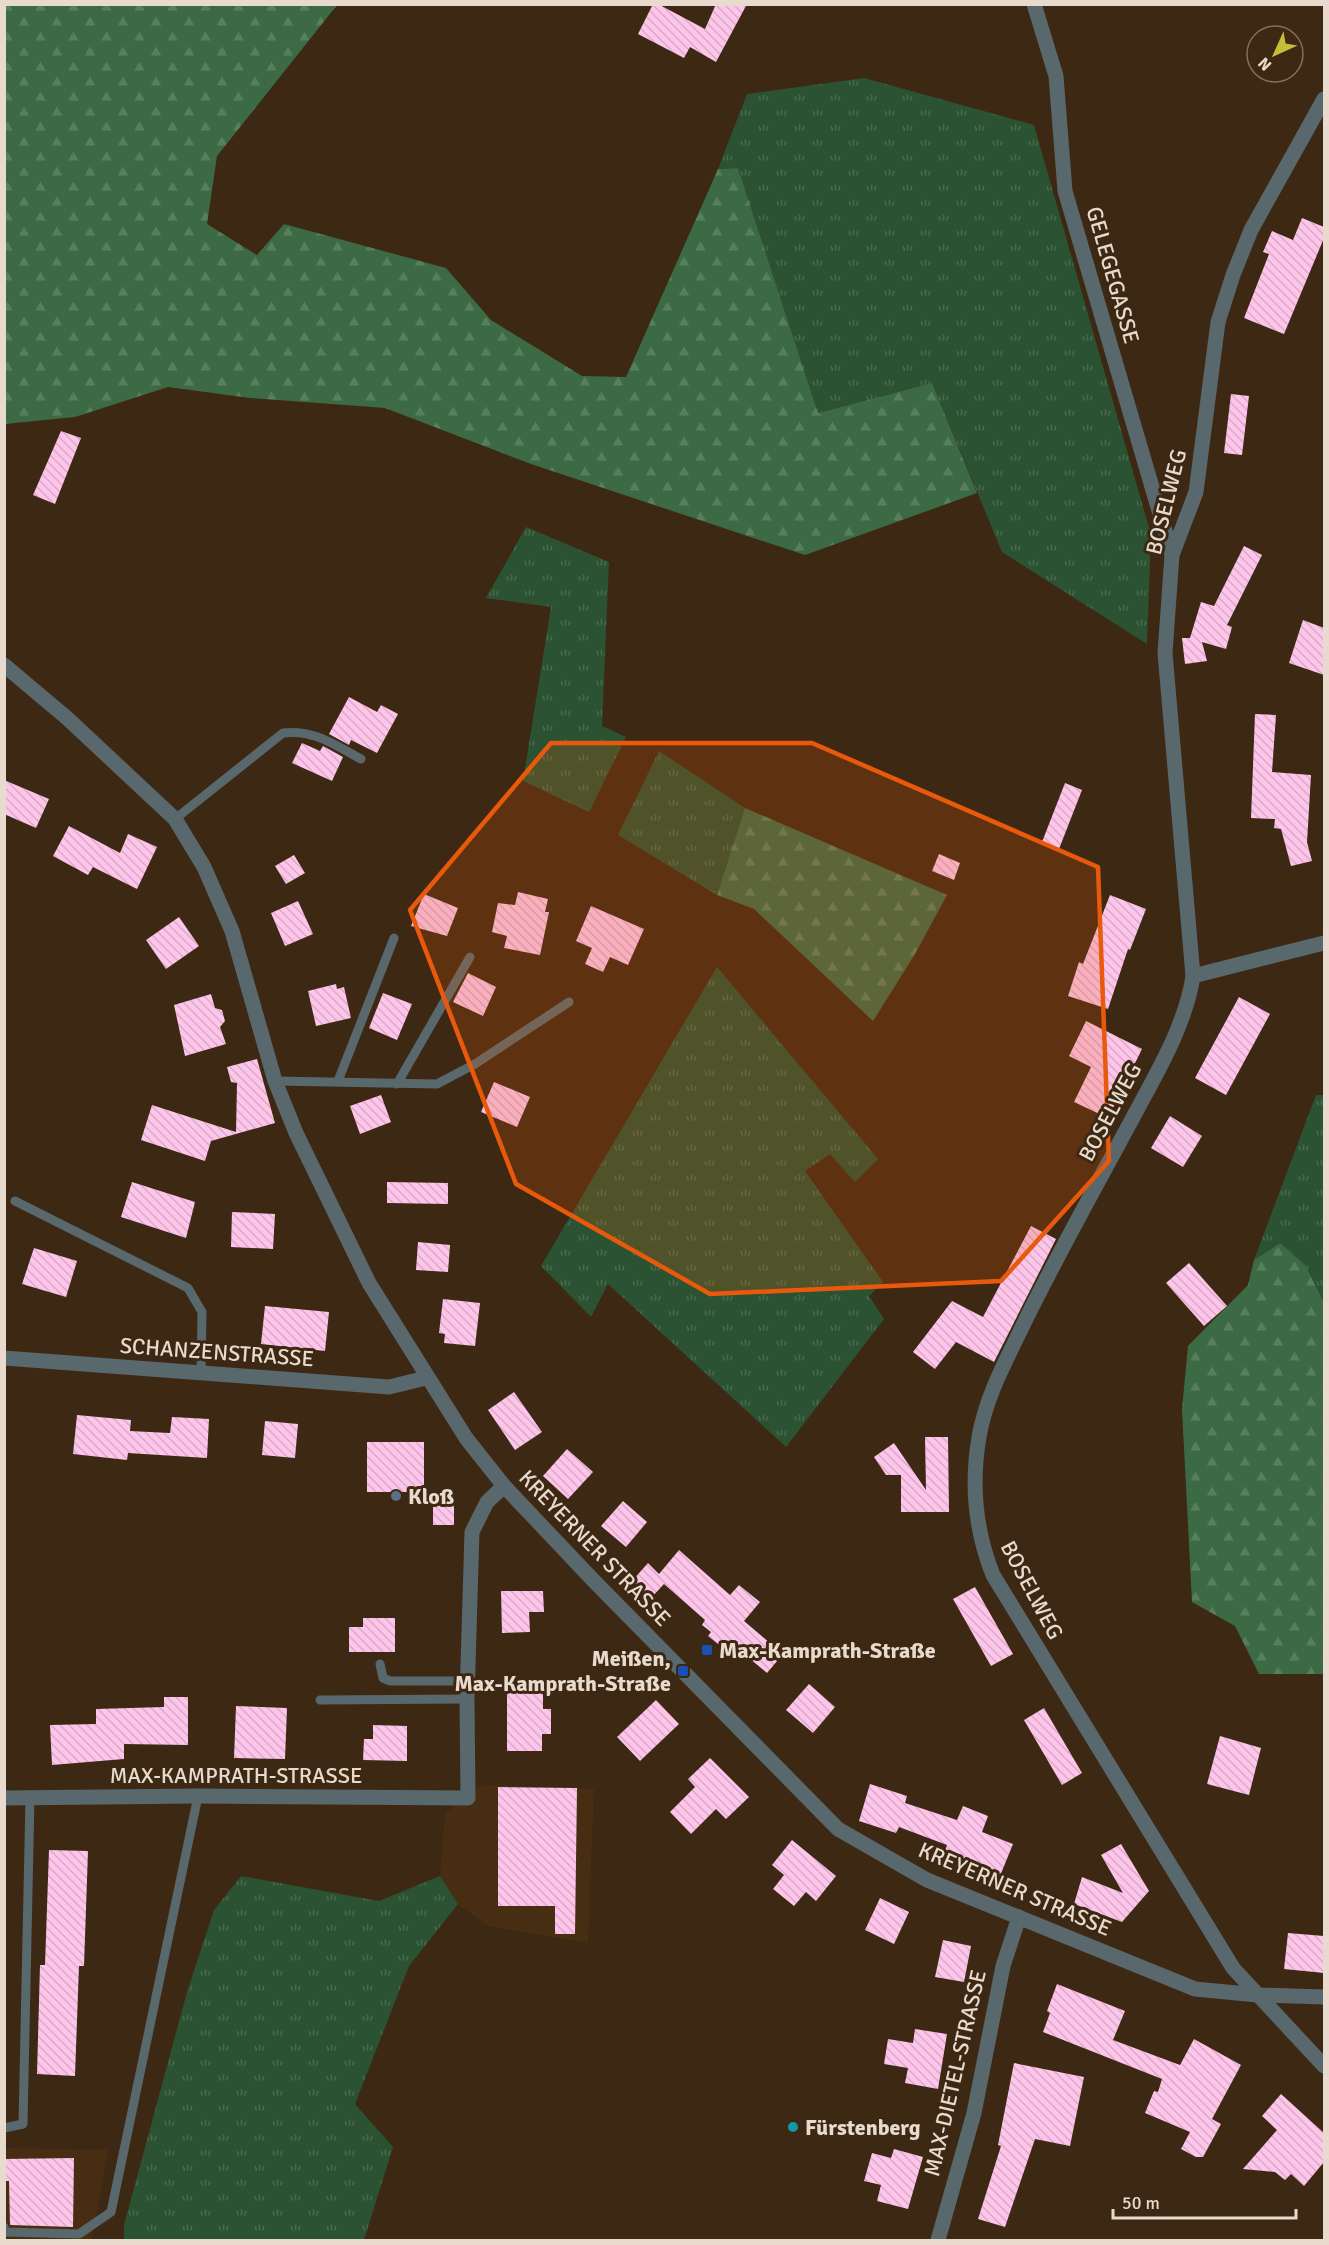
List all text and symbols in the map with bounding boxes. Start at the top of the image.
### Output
north arrow [1245,24,1305,84]
text: N [1254,53,1276,75]
street label: GELEGEGASSE [1081,203,1145,347]
street label: BOSELWEG [1140,446,1192,558]
street label: BOSELWEG [1073,1058,1147,1166]
street label: SCHANZENSTRASSE [119,1332,315,1372]
street label: KREYERNER STRASSE [513,1464,677,1632]
place label: Kloß [408,1483,454,1510]
marker: Kloß [389,1489,403,1503]
street label: BOSELWEG [995,1536,1069,1644]
place label: Max-Kamprath-Straße [719,1637,936,1664]
marker: Max-Kamprath-Straße [700,1643,714,1657]
place label: Meißen, Max-Kamprath-Straße [454,1645,671,1697]
marker: Meißen, Max-Kamprath-Straße [676,1664,690,1678]
street label: MAX-KAMPRATH-STRASSE [110,1762,362,1789]
street label: KREYERNER STRASSE [914,1836,1116,1942]
street label: MAX-DIETEL-STRASSE [918,1967,992,2179]
place label: Fürstenberg [805,2114,921,2141]
marker: Fürstenberg [786,2120,800,2134]
scale bar [1113,2182,1296,2220]
text: 50 m [1122,2192,1160,2214]

